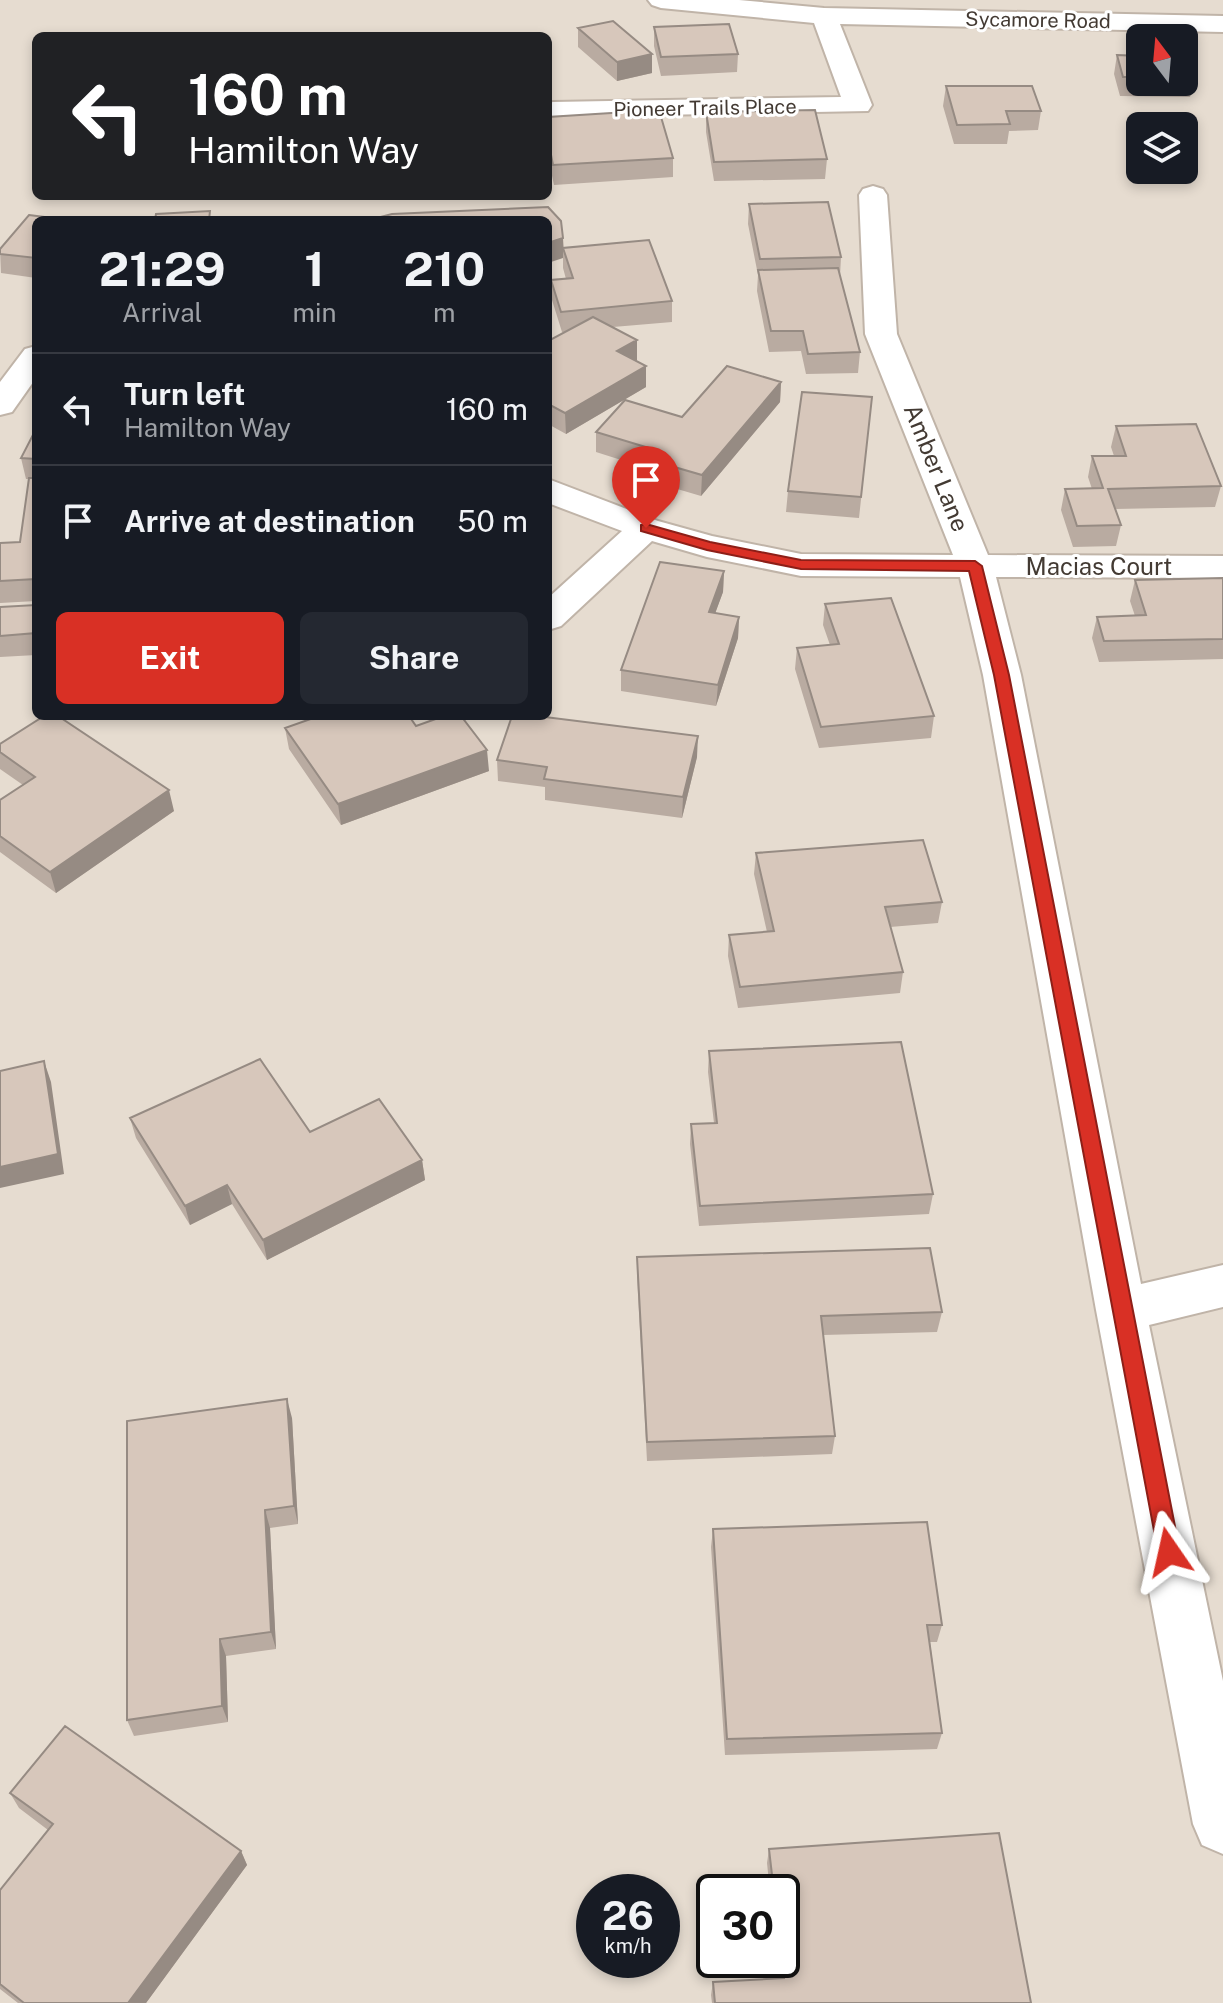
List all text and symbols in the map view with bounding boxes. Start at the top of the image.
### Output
street label: Sycamore Road [965,7,1111,33]
north arrow [1126,24,1198,96]
map controls [1126,24,1198,184]
text: 160 m [188,62,348,128]
icon: left [56,64,160,168]
street label: Pioneer Trails Place [613,94,797,122]
button: layers [1126,112,1198,184]
text: Hamilton Way [188,129,419,171]
text: 21:29 [99,240,226,297]
text: 1 [304,240,325,297]
text: 210 [403,240,485,297]
text: Arrival [122,297,202,328]
text: min [292,297,337,328]
text: m [433,297,456,328]
text: Turn left [124,376,245,412]
icon: left [56,387,100,431]
text: 160 m [446,391,528,427]
street label: Amber Lane [899,400,975,536]
text: Hamilton Way [124,412,291,443]
pin [612,446,680,528]
icon: arrive [624,458,668,502]
icon: arrive [56,499,100,543]
text: Arrive at destination [124,503,415,539]
text: 50 m [457,503,528,539]
street label: Macias Court [1026,552,1172,580]
button: Exit [56,612,284,704]
button: Share [300,612,528,704]
position arrow [1127,1510,1211,1594]
speed limit sign: 30 [696,1874,800,1978]
text: 26 [602,1892,654,1939]
text: km/h [604,1934,652,1958]

